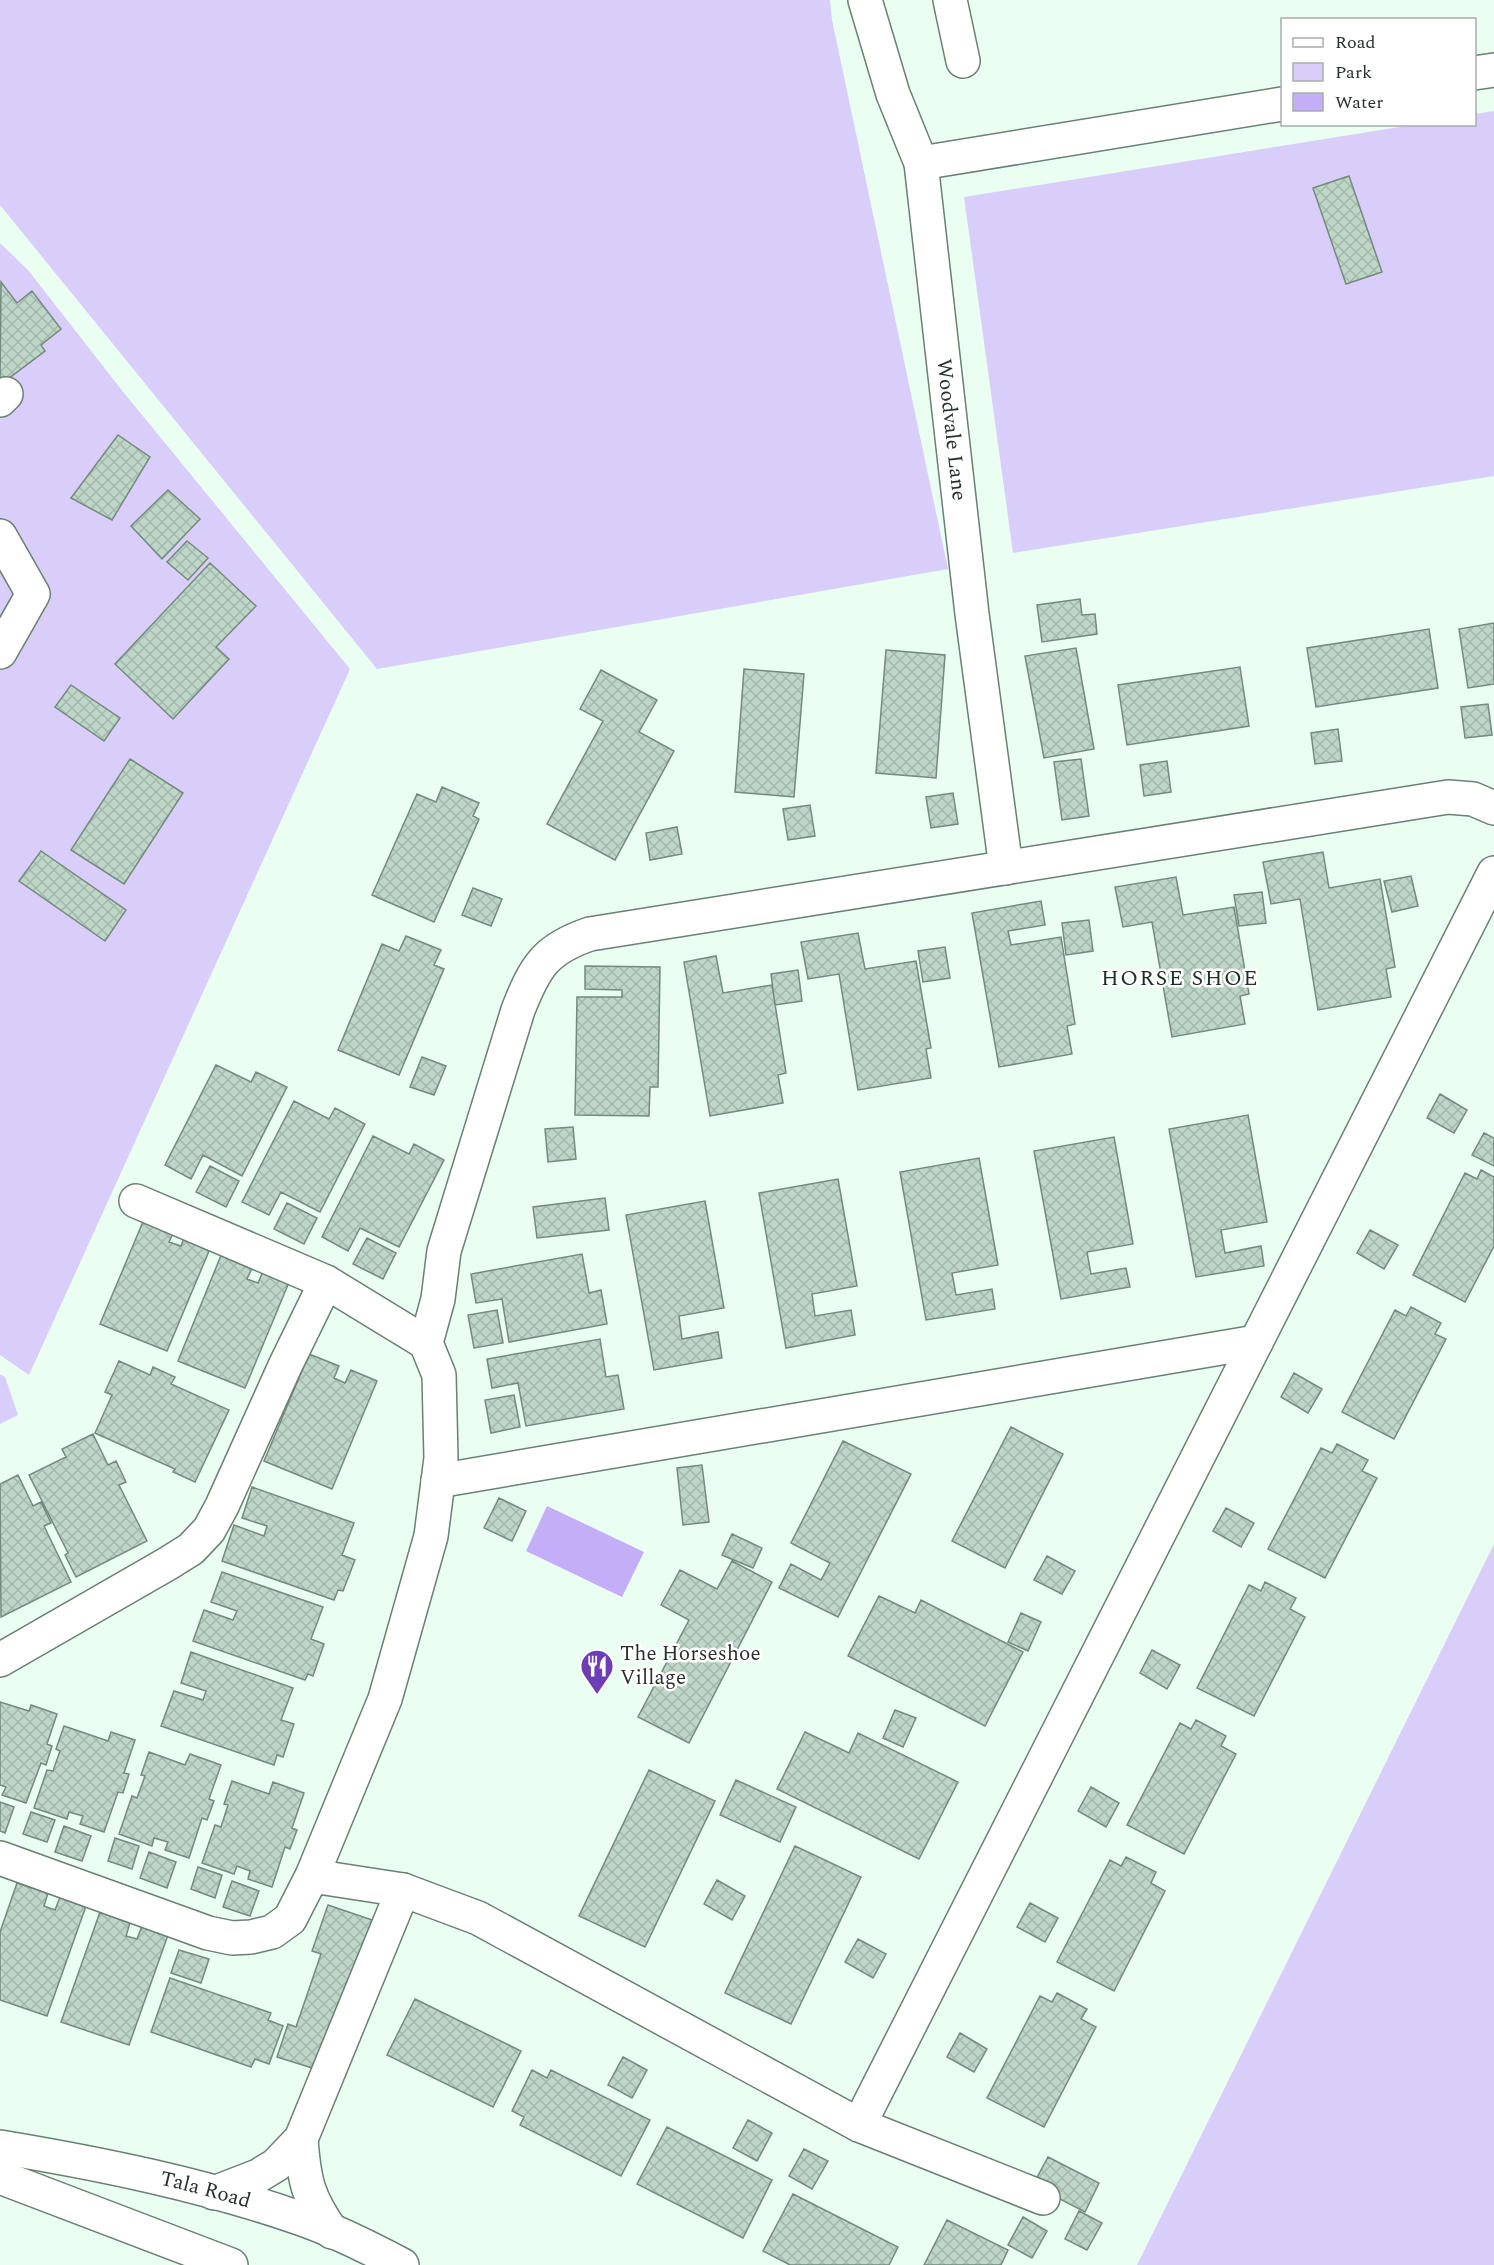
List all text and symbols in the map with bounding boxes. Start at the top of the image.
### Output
legend [1281,18,1476,126]
text: Road [1335,29,1376,56]
text: Park [1335,59,1372,86]
text: Water [1335,89,1383,116]
street label: Woodvale Lane [927,357,975,502]
district label: HORSE SHOE [1101,962,1259,995]
place label: The Horseshoe Village [620,1638,761,1694]
restaurant icon: The Horseshoe Village [579,1648,615,1695]
street label: Tala Road [157,2163,255,2218]

